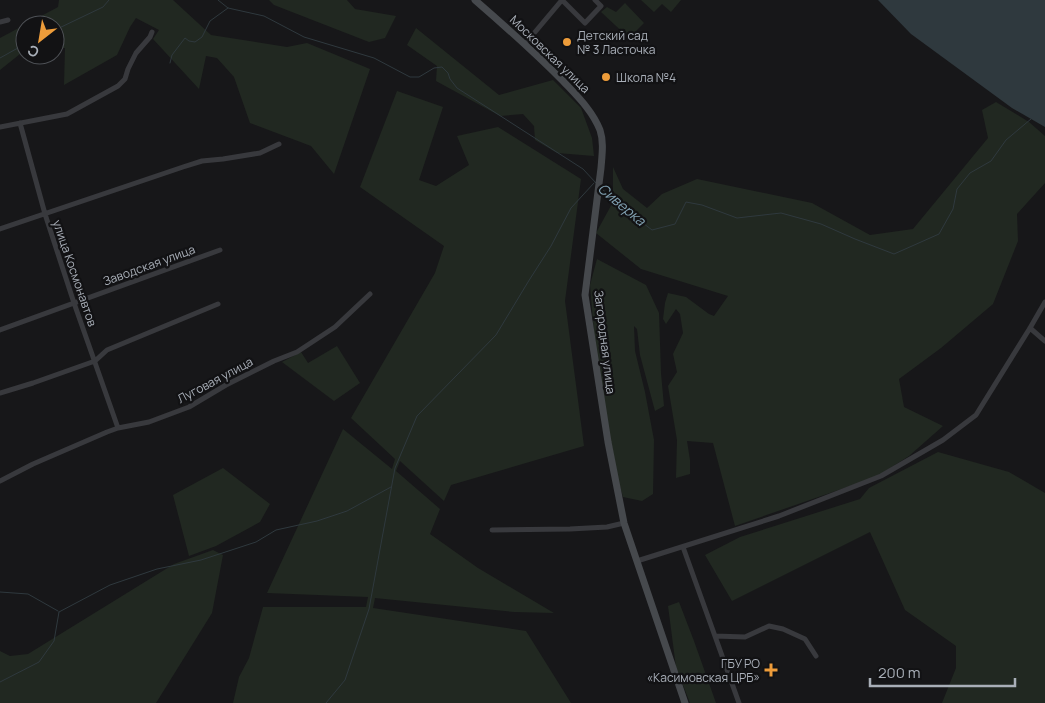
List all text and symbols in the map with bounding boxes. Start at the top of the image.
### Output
street label: Московская улица [506,11,594,97]
north arrow [15,15,65,65]
place label: Детский сад № 3 Ласточка [577,27,655,58]
marker: Детский сад № 3 Ласточка [561,36,573,48]
text: С [24,41,42,62]
place label: Школа №4 [616,69,676,86]
marker: Школа №4 [600,71,612,83]
water label: Сиверка [594,179,651,230]
street label: улица Космонавтов [49,217,101,329]
street label: Заводская улица [101,240,197,290]
street label: Загородная улица [590,289,620,395]
street label: Луговая улица [174,353,256,407]
place label: ГБУ РО «Касимовская ЦРБ» [647,655,760,686]
scale bar [870,656,1015,688]
text: 200 m [878,662,921,683]
marker: ГБУ РО «Касимовская ЦРБ» [764,663,778,677]

